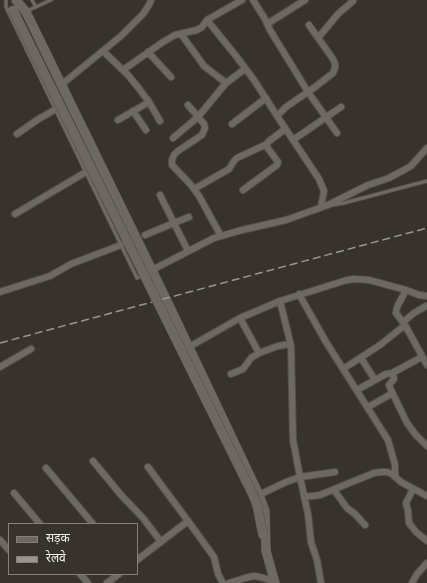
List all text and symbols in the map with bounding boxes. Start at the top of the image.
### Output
legend [8,523,138,575]
text: सड़क [46,531,70,545]
text: रेलवे [46,551,66,565]

